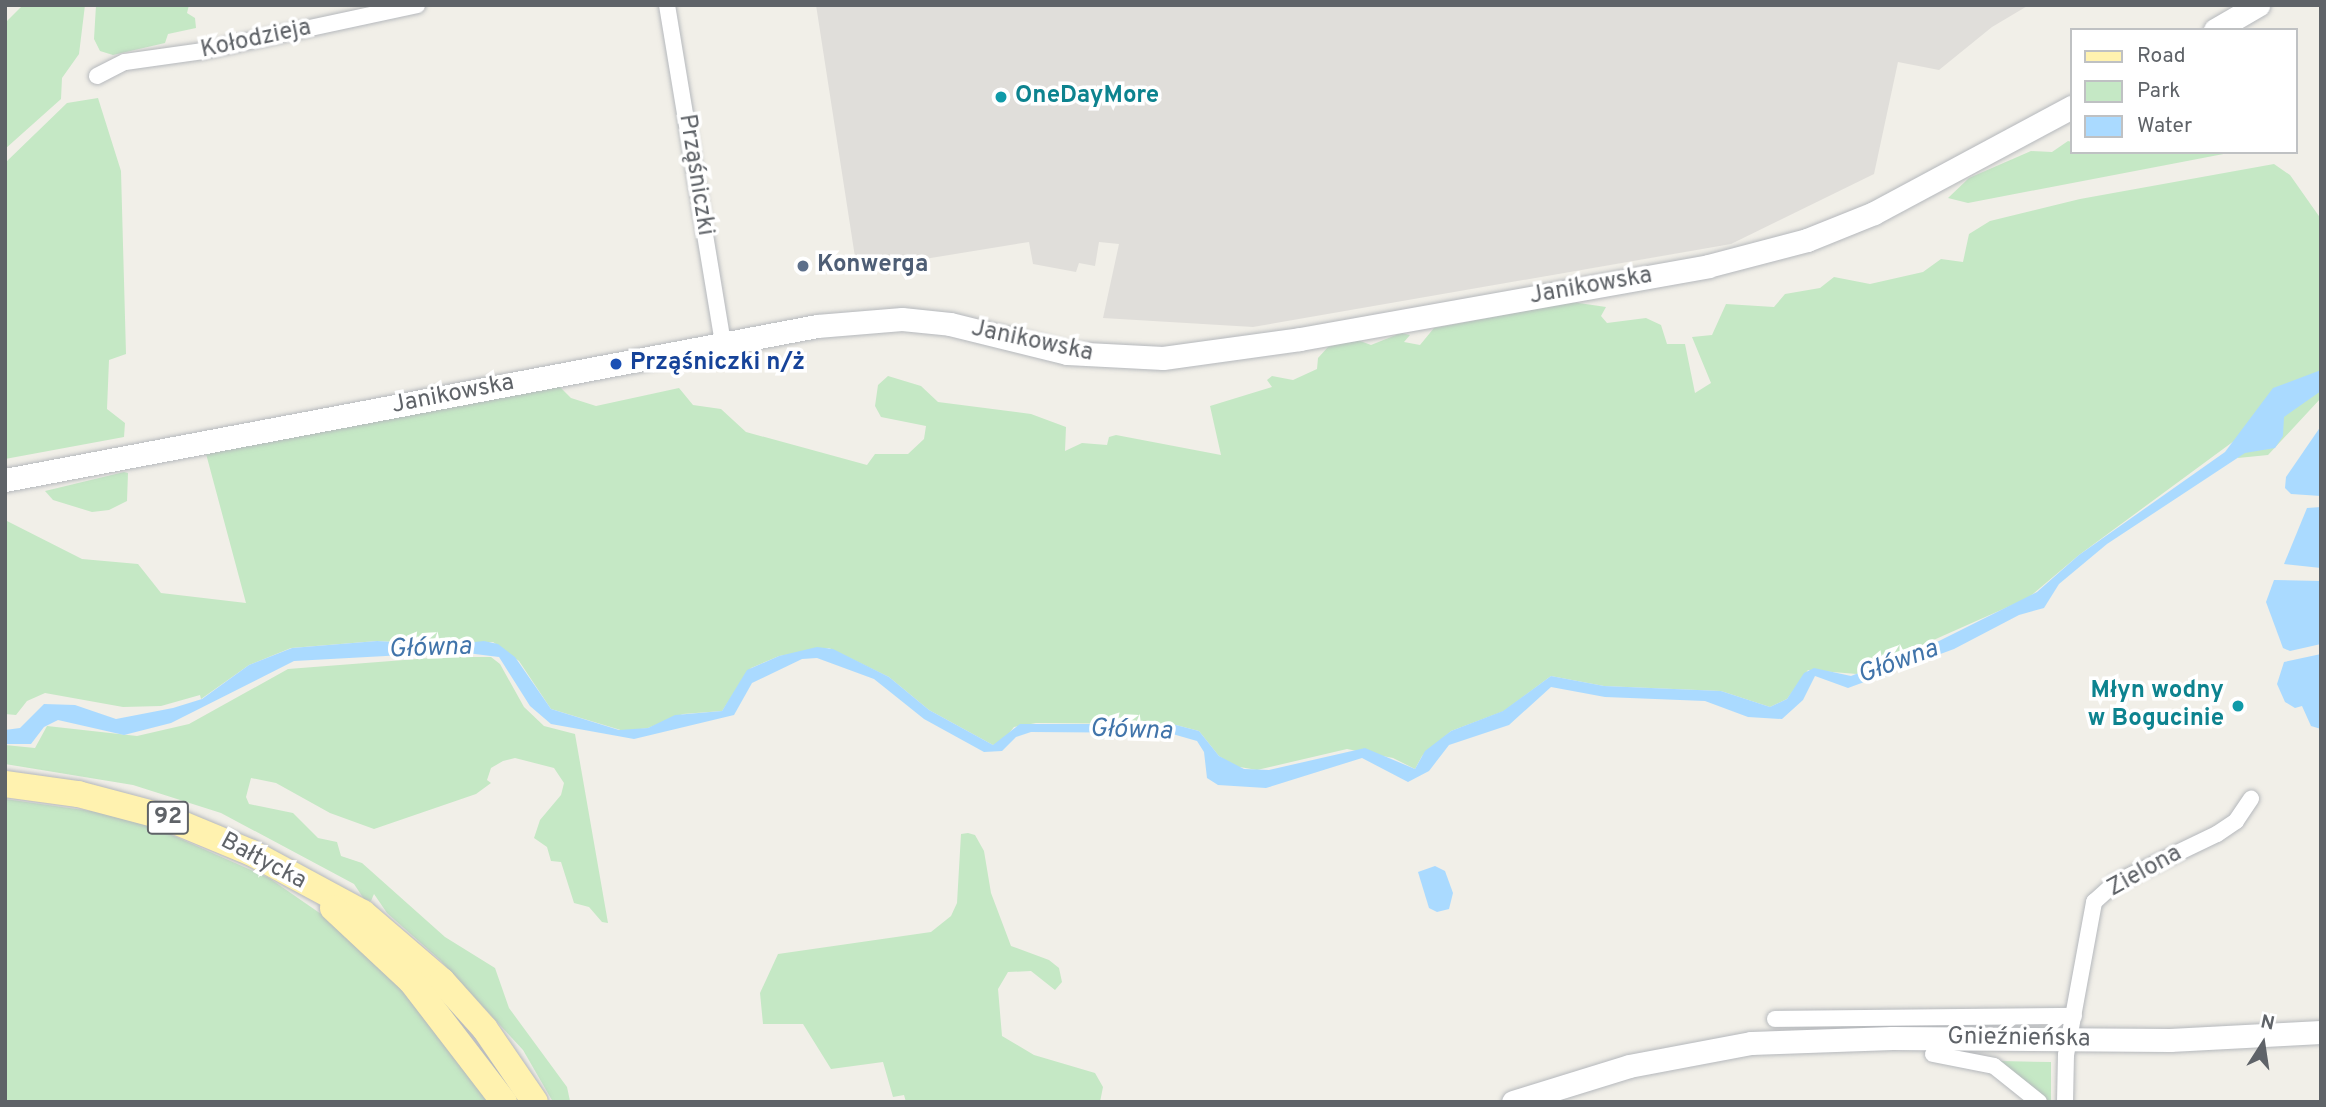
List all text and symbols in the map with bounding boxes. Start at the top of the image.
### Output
street label: Kołodzieja [198,14,314,66]
legend [2070,28,2298,154]
text: Road [2137,43,2186,70]
text: Park [2137,78,2180,105]
place label: OneDayMore [1015,83,1159,111]
marker: OneDayMore [993,89,1009,105]
street label: Prząśniczki [671,112,719,238]
text: Water [2137,113,2192,140]
place label: Konwerga [817,252,928,280]
marker: Konwerga [795,258,811,274]
street label: Janikowska [1527,262,1655,312]
street label: Janikowska [968,315,1096,369]
place label: Prząśniczki n/ż [630,350,805,378]
marker: Prząśniczki n/ż [608,356,624,372]
street label: Janikowska [389,369,517,421]
water label: Główna [388,632,472,666]
water label: Główna [1854,634,1942,692]
place label: Młyn wodny w Bogucinie [2088,678,2224,734]
marker: Młyn wodny w Bogucinie [2230,698,2246,714]
water label: Główna [1089,714,1173,748]
road number: 92 [145,798,191,838]
street label: Bałtycka [215,827,311,897]
street label: Zielona [2103,840,2187,904]
north arrow [2228,1009,2298,1079]
text: N [2258,1010,2277,1037]
street label: Gnieźnieńska [1947,1023,2091,1055]

